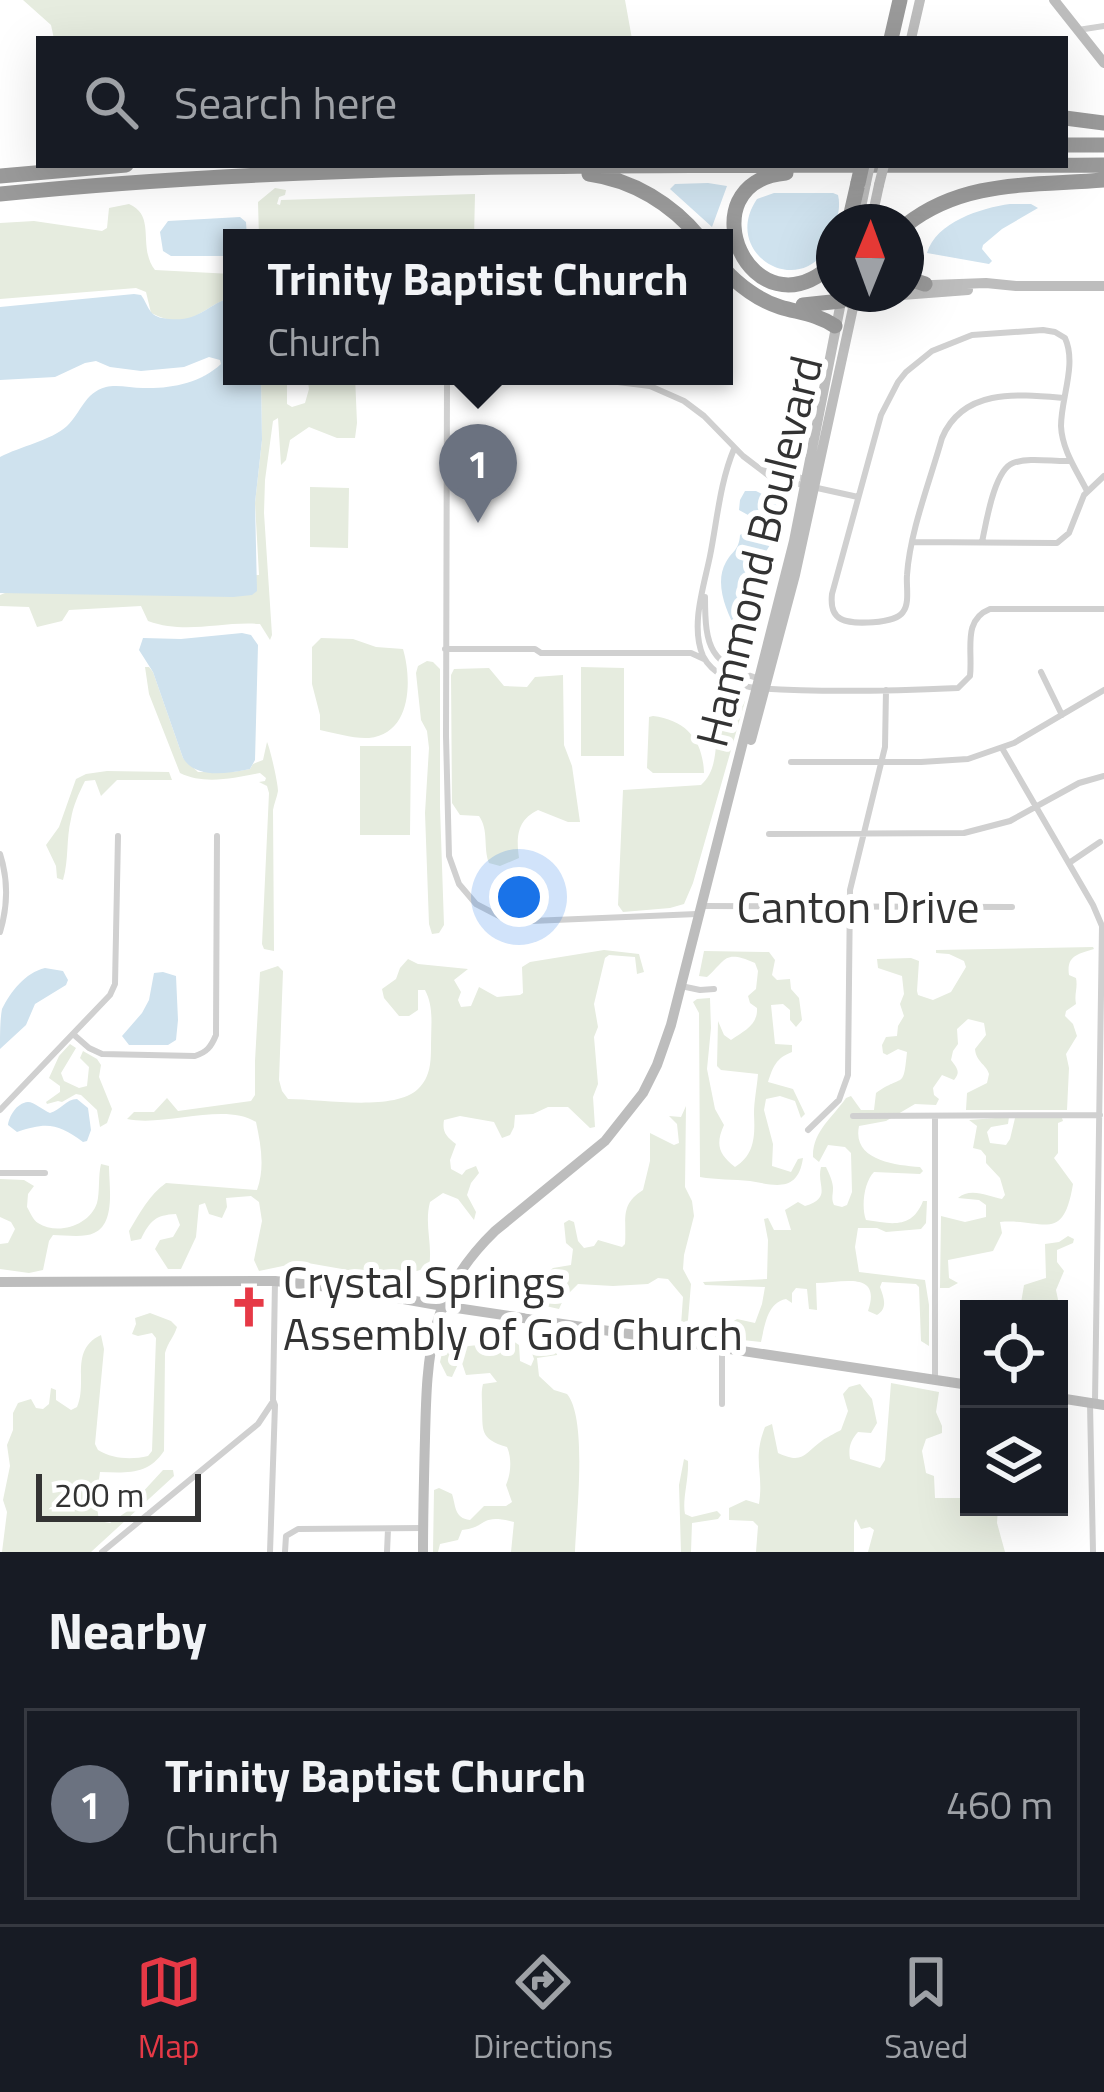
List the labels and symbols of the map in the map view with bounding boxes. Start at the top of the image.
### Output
north arrow [816,204,924,312]
street label: Hammond Boulevard [677,348,839,754]
pin: 1 [439,424,517,523]
your location [489,867,549,927]
street label: Canton Drive [736,872,980,940]
place label: Crystal Springs Assembly of God Church [283,1247,743,1367]
church icon: Crystal Springs Assembly of God Church [226,1284,272,1330]
scale bar [36,1468,201,1521]

